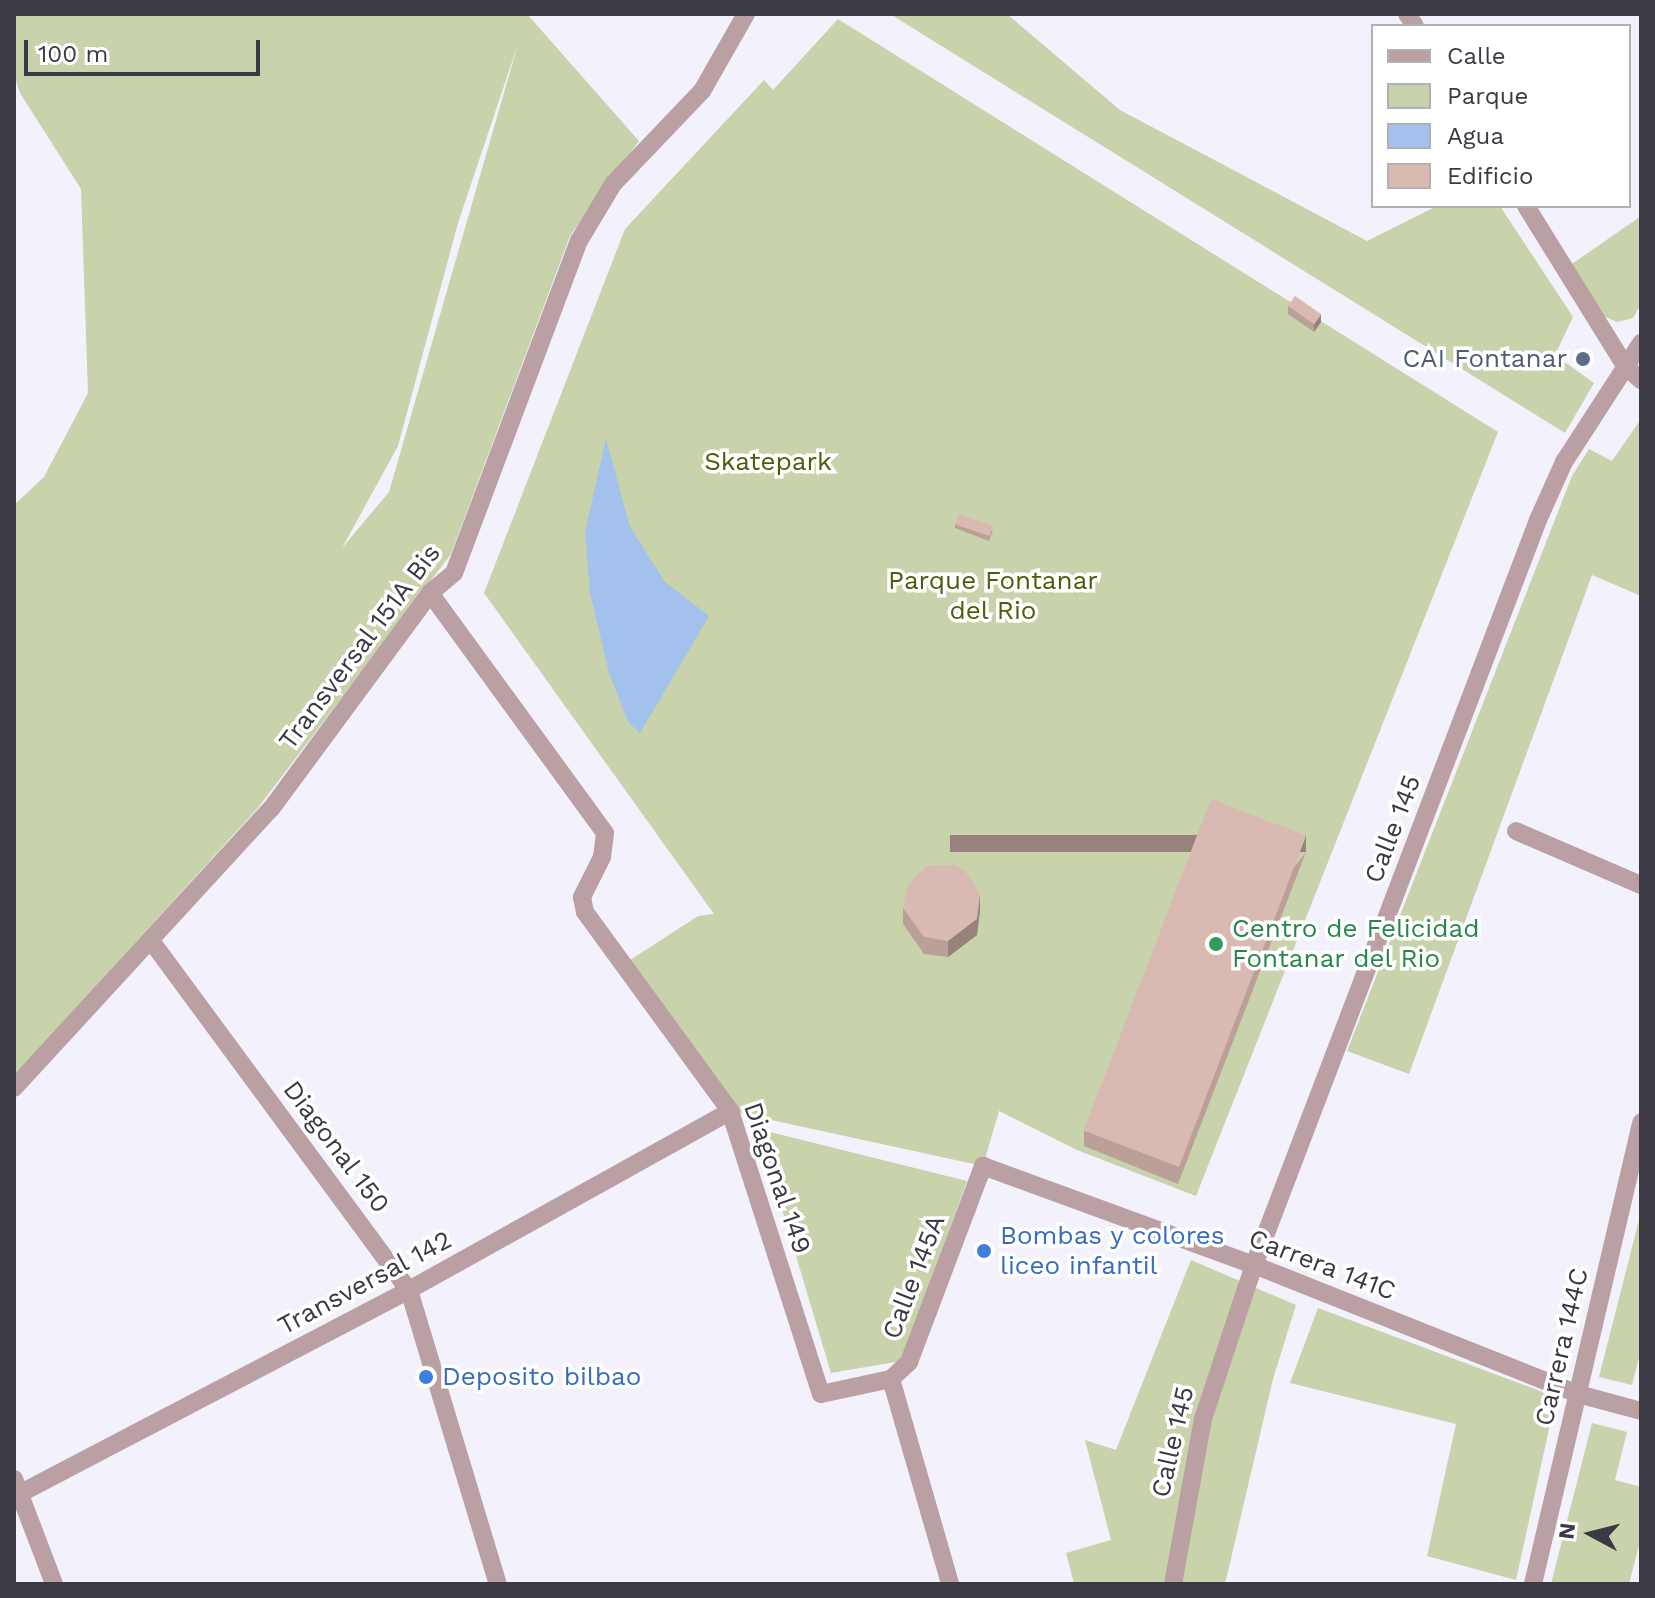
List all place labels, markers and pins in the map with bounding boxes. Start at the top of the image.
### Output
place label: CAI Fontanar [1402,343,1567,375]
marker: CAI Fontanar [1574,350,1592,368]
place label: Centro de Felicidad Fontanar del Rio [1232,913,1480,974]
marker: Centro de Felicidad Fontanar del Rio [1207,935,1225,953]
place label: Bombas y colores liceo infantil [1000,1220,1226,1282]
marker: Bombas y colores liceo infantil [975,1242,993,1260]
place label: Deposito bilbao [442,1361,641,1393]
marker: Deposito bilbao [417,1368,435,1386]

